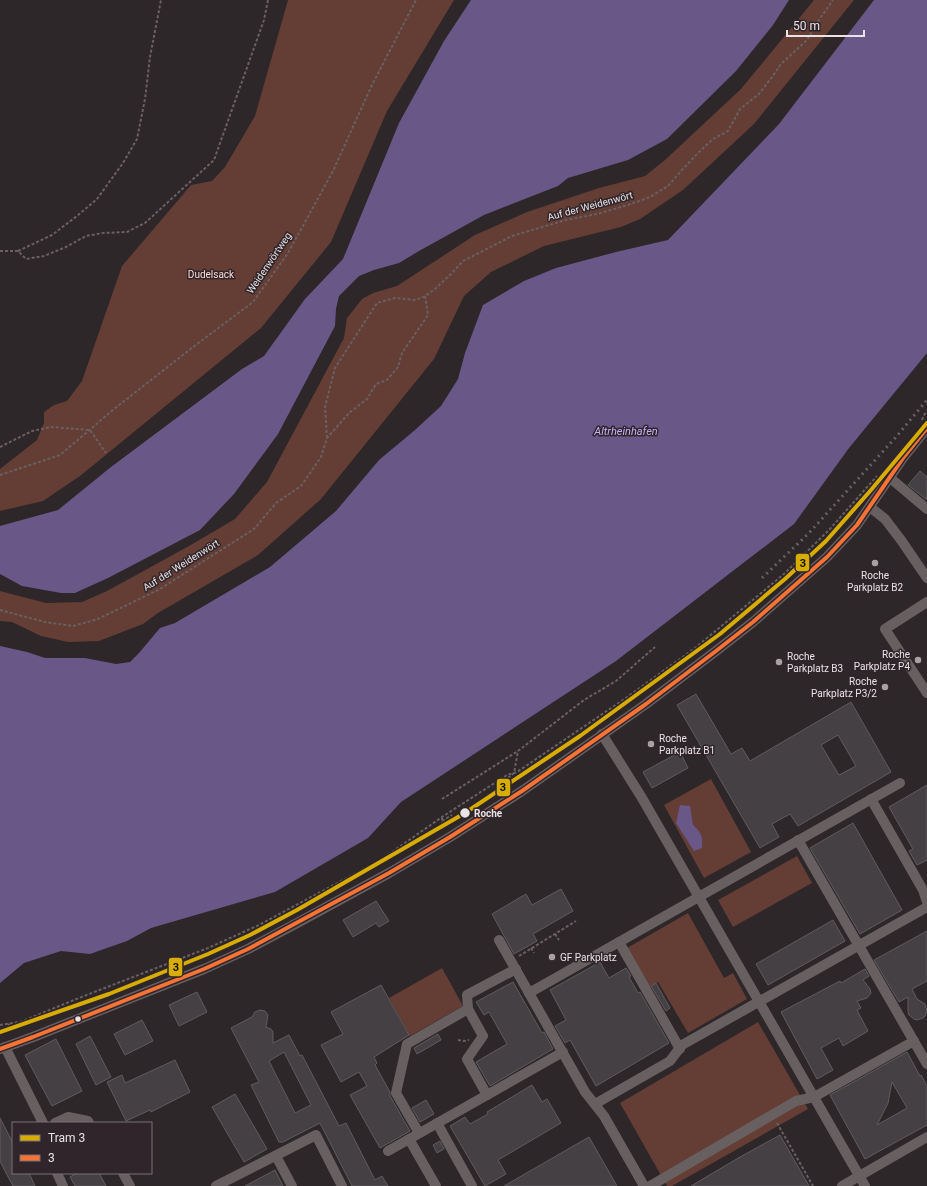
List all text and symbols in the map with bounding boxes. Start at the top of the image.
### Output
scale bar [787,12,864,38]
text: 50 m [793,19,820,33]
street label: Auf der Weidenwört [546,189,634,223]
street label: Weidenwörtweg [244,230,294,296]
park label: Dudelsack [188,269,235,280]
water label: Altrheinhafen [593,425,658,438]
street label: Auf der Weidenwört [141,537,221,593]
line badge: 3 [795,553,810,572]
text: 3 [800,557,806,570]
marker: Roche Parkplatz B2 [870,558,880,568]
place label: Roche Parkplatz B2 [847,570,903,593]
place label: Roche Parkplatz P4 [854,649,910,672]
place label: Roche Parkplatz B3 [787,651,843,674]
marker: Roche Parkplatz P4 [913,655,923,665]
marker: Roche Parkplatz B3 [774,657,784,667]
place label: Roche Parkplatz P3/2 [811,676,877,699]
marker: Roche Parkplatz P3/2 [880,682,890,692]
place label: Roche Parkplatz B1 [659,733,715,756]
marker: Roche Parkplatz B1 [646,739,656,749]
line badge: 3 [496,778,511,797]
text: 3 [500,781,506,794]
marker: Roche [458,806,472,820]
place label: Roche [474,808,503,819]
marker: GF Parkplatz [547,952,557,962]
place label: GF Parkplatz [560,952,617,963]
line badge: 3 [168,957,183,977]
text: 3 [173,961,179,974]
unlabelled marker [73,1014,83,1024]
legend [12,1122,152,1174]
text: Tram 3 [48,1131,85,1145]
text: 3 [48,1151,55,1165]

